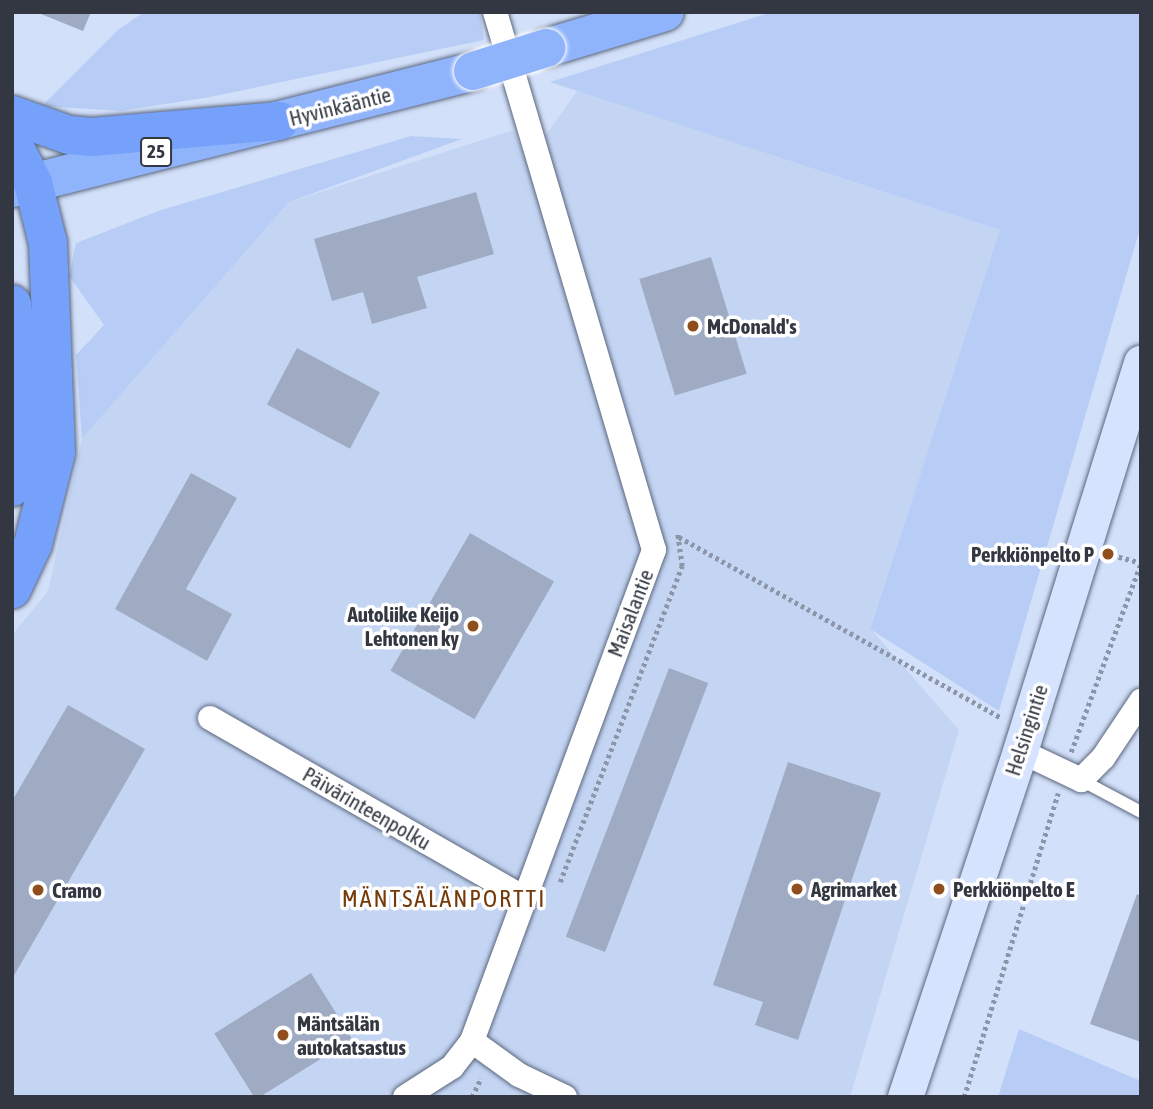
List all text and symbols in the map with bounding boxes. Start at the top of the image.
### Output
street label: Hyvinkääntie [287,81,393,131]
road number: 25 [138,136,174,168]
place label: McDonald's [707,313,797,339]
marker: McDonald's [685,318,701,334]
place label: Perkkiönpelto P [971,541,1094,567]
marker: Perkkiönpelto P [1100,546,1116,562]
street label: Maisalantie [602,566,658,660]
place label: Autoliike Keijo Lehtonen ky [347,601,459,651]
marker: Autoliike Keijo Lehtonen ky [465,618,481,634]
street label: Helsingintie [999,681,1053,779]
street label: Päivärinteenpolku [299,761,435,855]
place label: Agrimarket [811,876,897,902]
place label: Perkkiönpelto E [953,876,1075,902]
place label: Cramo [52,877,102,903]
marker: Agrimarket [789,881,805,897]
marker: Perkkiönpelto E [931,881,947,897]
marker: Cramo [30,882,46,898]
district label: MÄNTSÄLÄNPORTTI [344,885,544,913]
place label: Mäntsälän autokatsastus [297,1010,406,1060]
marker: Mäntsälän autokatsastus [275,1027,291,1043]

